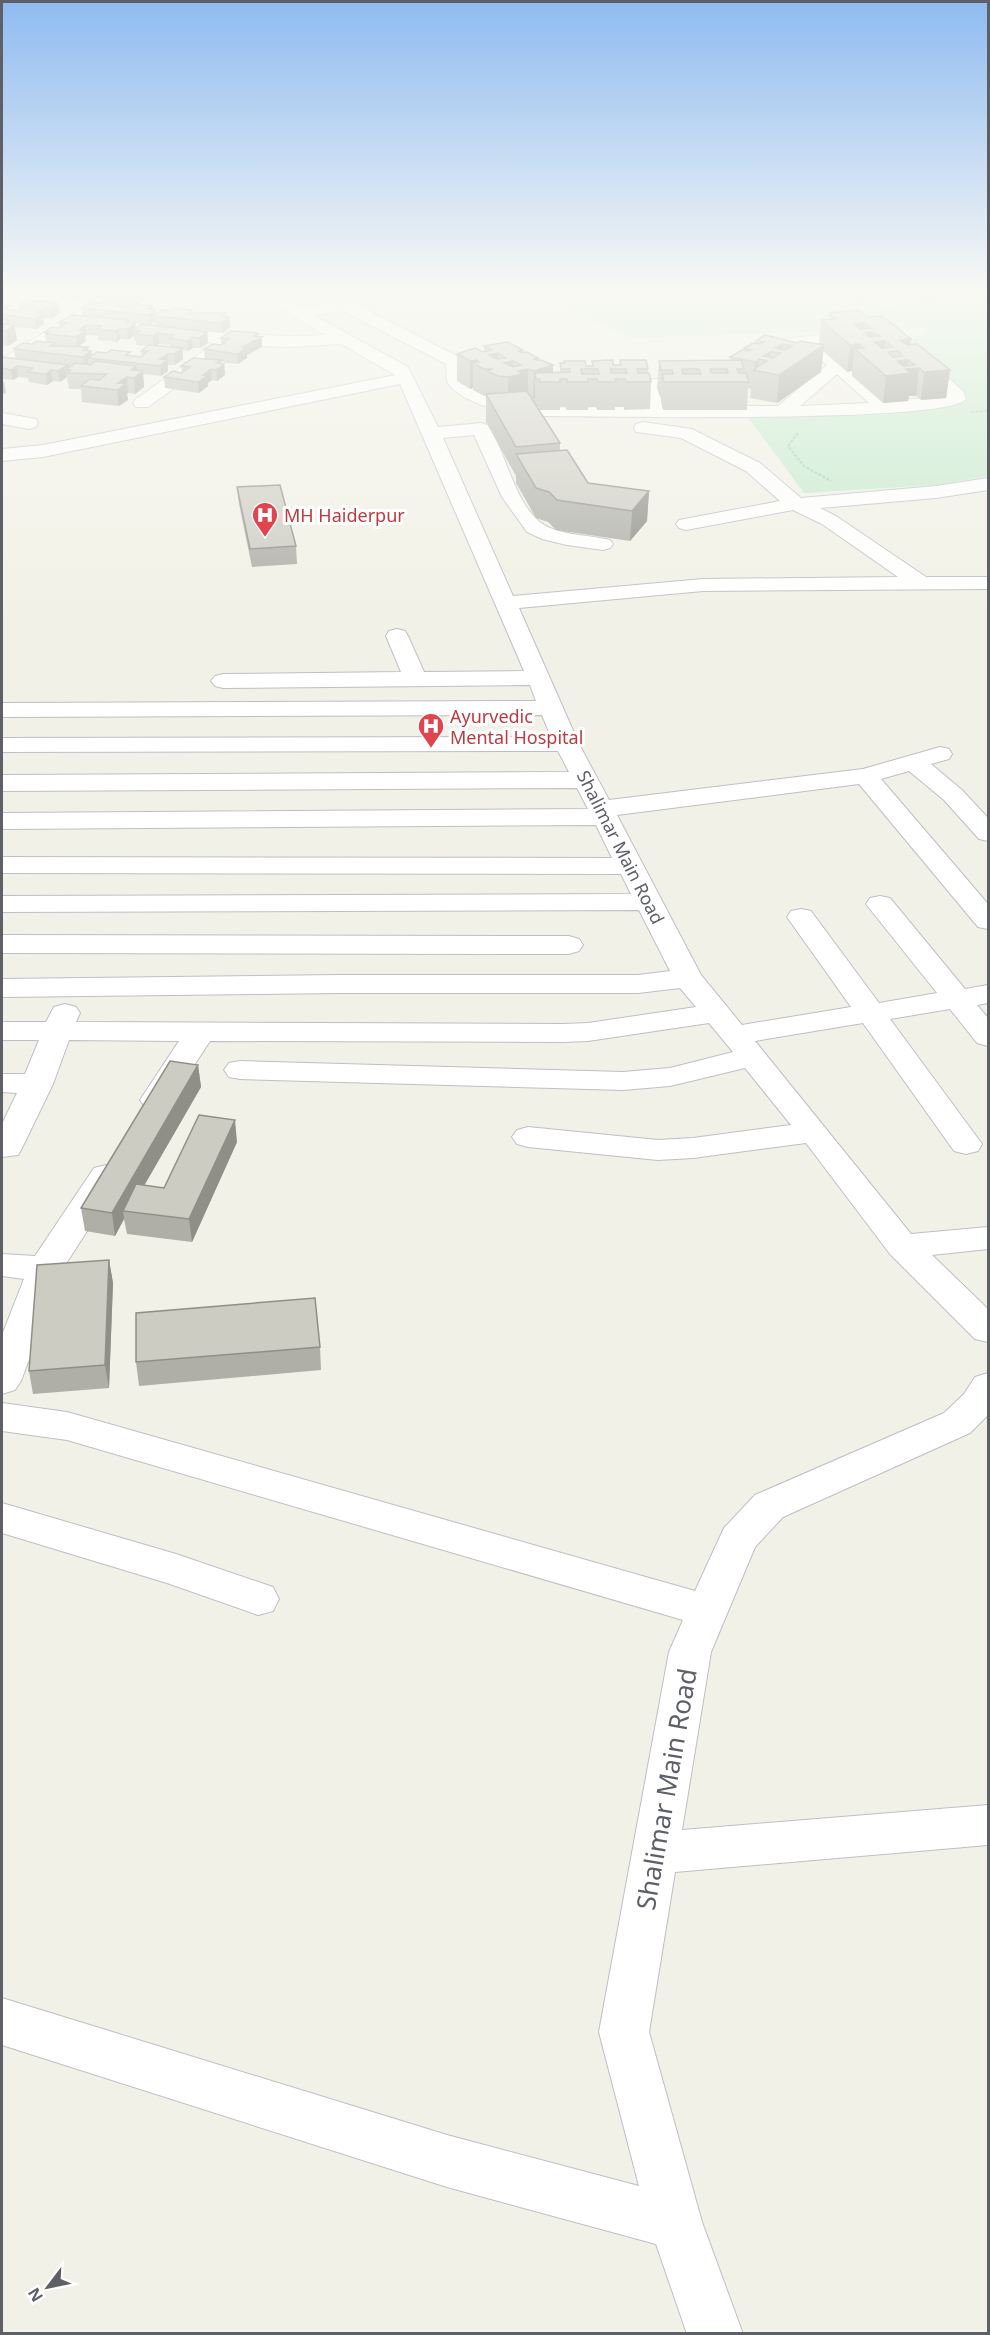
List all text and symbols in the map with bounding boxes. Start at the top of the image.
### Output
hospital icon: MH Haiderpur [250,500,280,538]
place label: MH Haiderpur [284,503,405,527]
place label: Ayurvedic Mental Hospital [450,704,583,749]
hospital icon: Ayurvedic Mental Hospital [416,711,446,749]
street label: Shalimar Main Road [572,766,670,928]
street label: Shalimar Main Road [627,1665,705,1913]
north arrow [18,2257,78,2317]
text: N [23,2284,48,2306]

